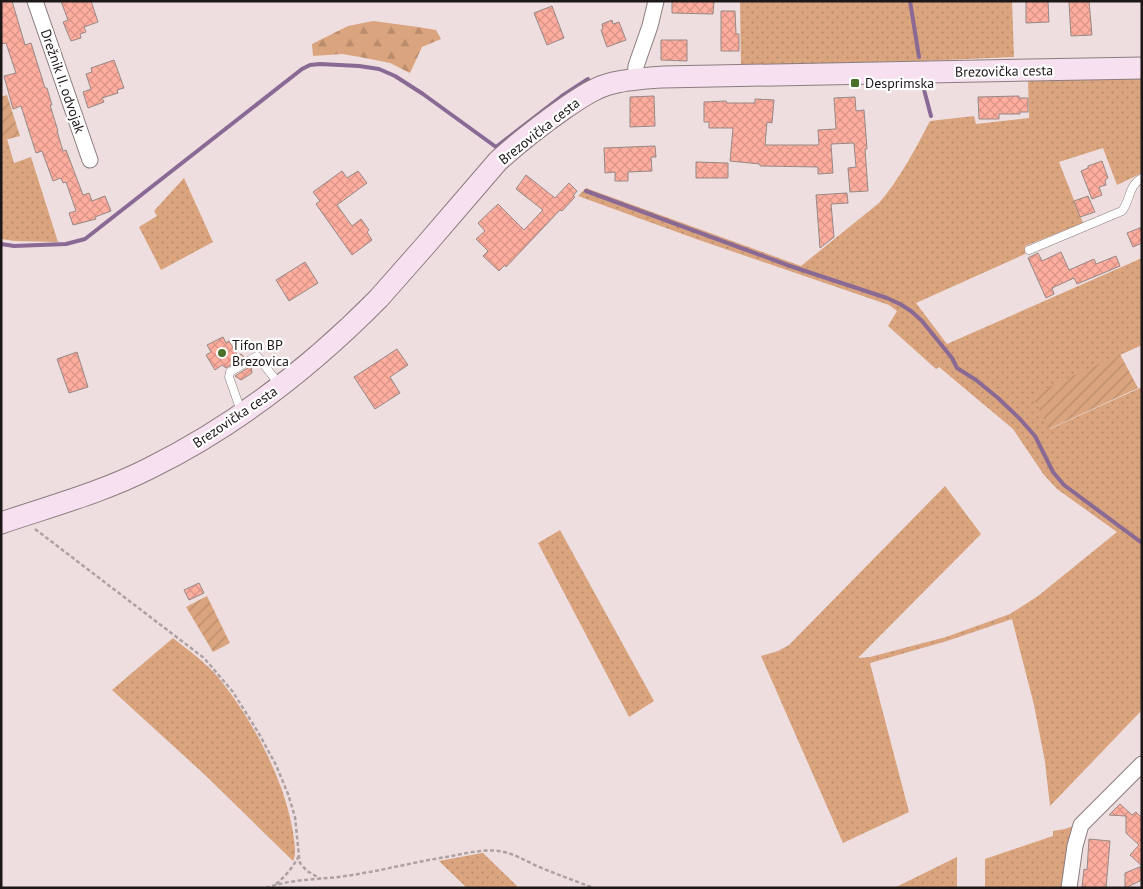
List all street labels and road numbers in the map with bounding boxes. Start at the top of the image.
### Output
street label: Drežnik II. odvojak [37,27,89,136]
street label: Brezovička cesta [955,61,1053,81]
street label: Brezovička cesta [495,94,583,168]
street label: Brezovička cesta [189,382,281,452]

